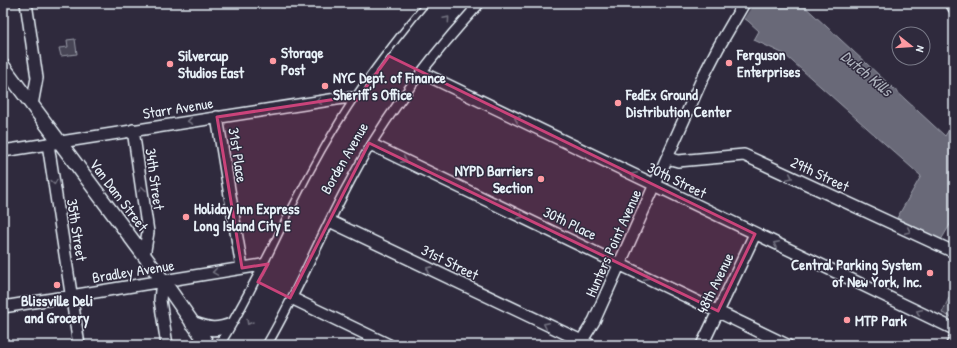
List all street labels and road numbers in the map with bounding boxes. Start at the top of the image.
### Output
street label: Starr Avenue [141,92,215,124]
street label: Borden Avenue [315,118,373,198]
street label: 31st Place [223,126,253,184]
street label: 34th Street [140,147,170,212]
street label: 29th Street [787,151,853,197]
street label: Van Dam Street [85,154,154,236]
street label: 30th Street [644,157,711,204]
street label: Hunters Point Avenue [580,186,646,300]
street label: 35th Street [62,197,92,264]
street label: 30th Place [540,201,600,245]
street label: 31st Street [418,239,483,285]
street label: 48th Avenue [691,249,739,317]
street label: Bradley Avenue [90,254,176,288]

